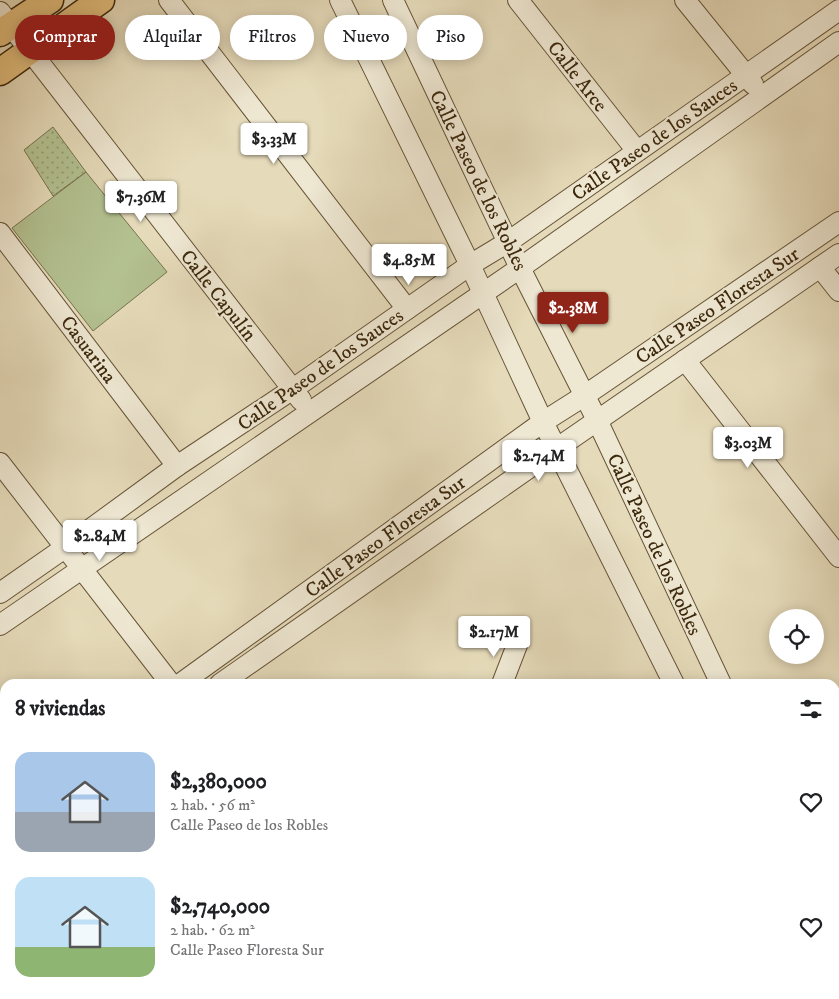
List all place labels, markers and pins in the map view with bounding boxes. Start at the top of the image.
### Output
pin: $3.33M [233,122,315,165]
pin: $7.36M [100,180,182,223]
pin: $4.85M [368,244,450,286]
pin: $2.38M [532,292,614,334]
pin: $3.03M [707,426,789,469]
pin: $2.74M [498,440,580,482]
pin: $2.84M [59,520,141,562]
pin: $2.17M [453,616,535,658]

